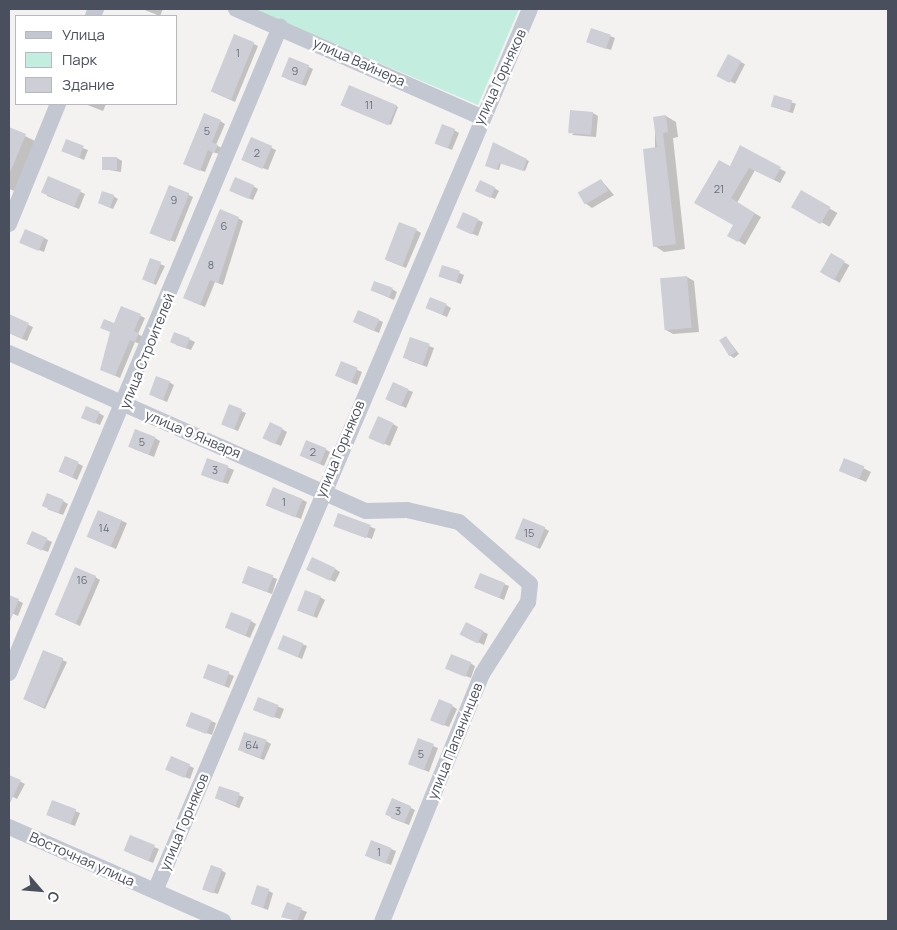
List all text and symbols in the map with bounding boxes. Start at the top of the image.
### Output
legend [15,15,178,105]
text: Улица [62,24,105,45]
street label: улица Горняков [470,26,530,128]
street label: улица Вайнера [310,34,408,90]
house number: 1 [236,46,240,60]
text: Парк [62,49,97,70]
house number: 9 [292,64,298,78]
text: Здание [62,74,114,95]
house number: 11 [365,98,373,112]
house number: 5 [204,124,210,138]
house number: 2 [254,146,260,160]
house number: 21 [714,182,724,196]
house number: 9 [171,193,177,207]
house number: 6 [221,219,227,233]
house number: 8 [208,258,214,272]
street label: улица Строителей [116,291,178,411]
street label: улица Горняков [312,398,368,500]
street label: улица 9 Января [143,406,243,462]
house number: 5 [139,435,145,449]
house number: 2 [310,445,316,459]
house number: 3 [212,463,218,477]
house number: 1 [282,495,286,509]
house number: 14 [99,521,109,535]
house number: 15 [524,526,534,540]
house number: 16 [76,573,88,587]
street label: улица Папанинцев [424,680,486,802]
house number: 64 [245,738,259,752]
house number: 5 [418,747,424,761]
street label: улица Горняков [156,771,212,873]
house number: 3 [395,804,401,818]
street label: Восточная улица [27,828,137,890]
house number: 1 [377,845,381,859]
north arrow [15,865,65,915]
text: С [43,888,65,906]

